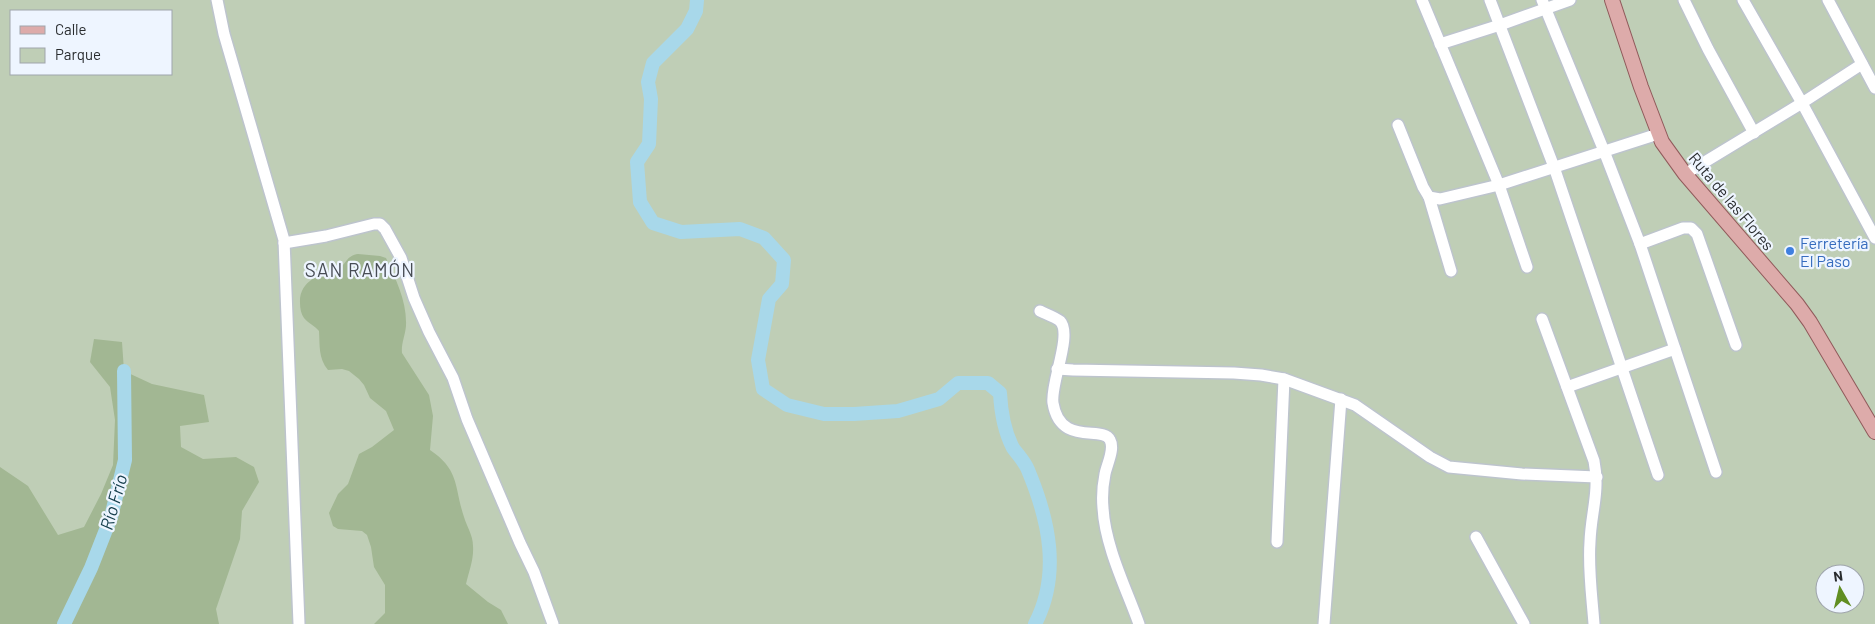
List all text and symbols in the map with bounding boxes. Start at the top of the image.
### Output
legend [10,10,172,75]
text: Calle [55,20,87,38]
text: Parque [55,45,101,63]
street label: Ruta de las Flores [1685,148,1779,254]
place label: Ferretería El Paso [1800,233,1868,270]
marker: Ferretería El Paso [1784,245,1796,257]
district label: SAN RAMÓN [305,258,415,281]
water label: Río Frío [95,472,131,532]
north arrow [1815,564,1865,614]
text: N [1832,567,1844,585]

